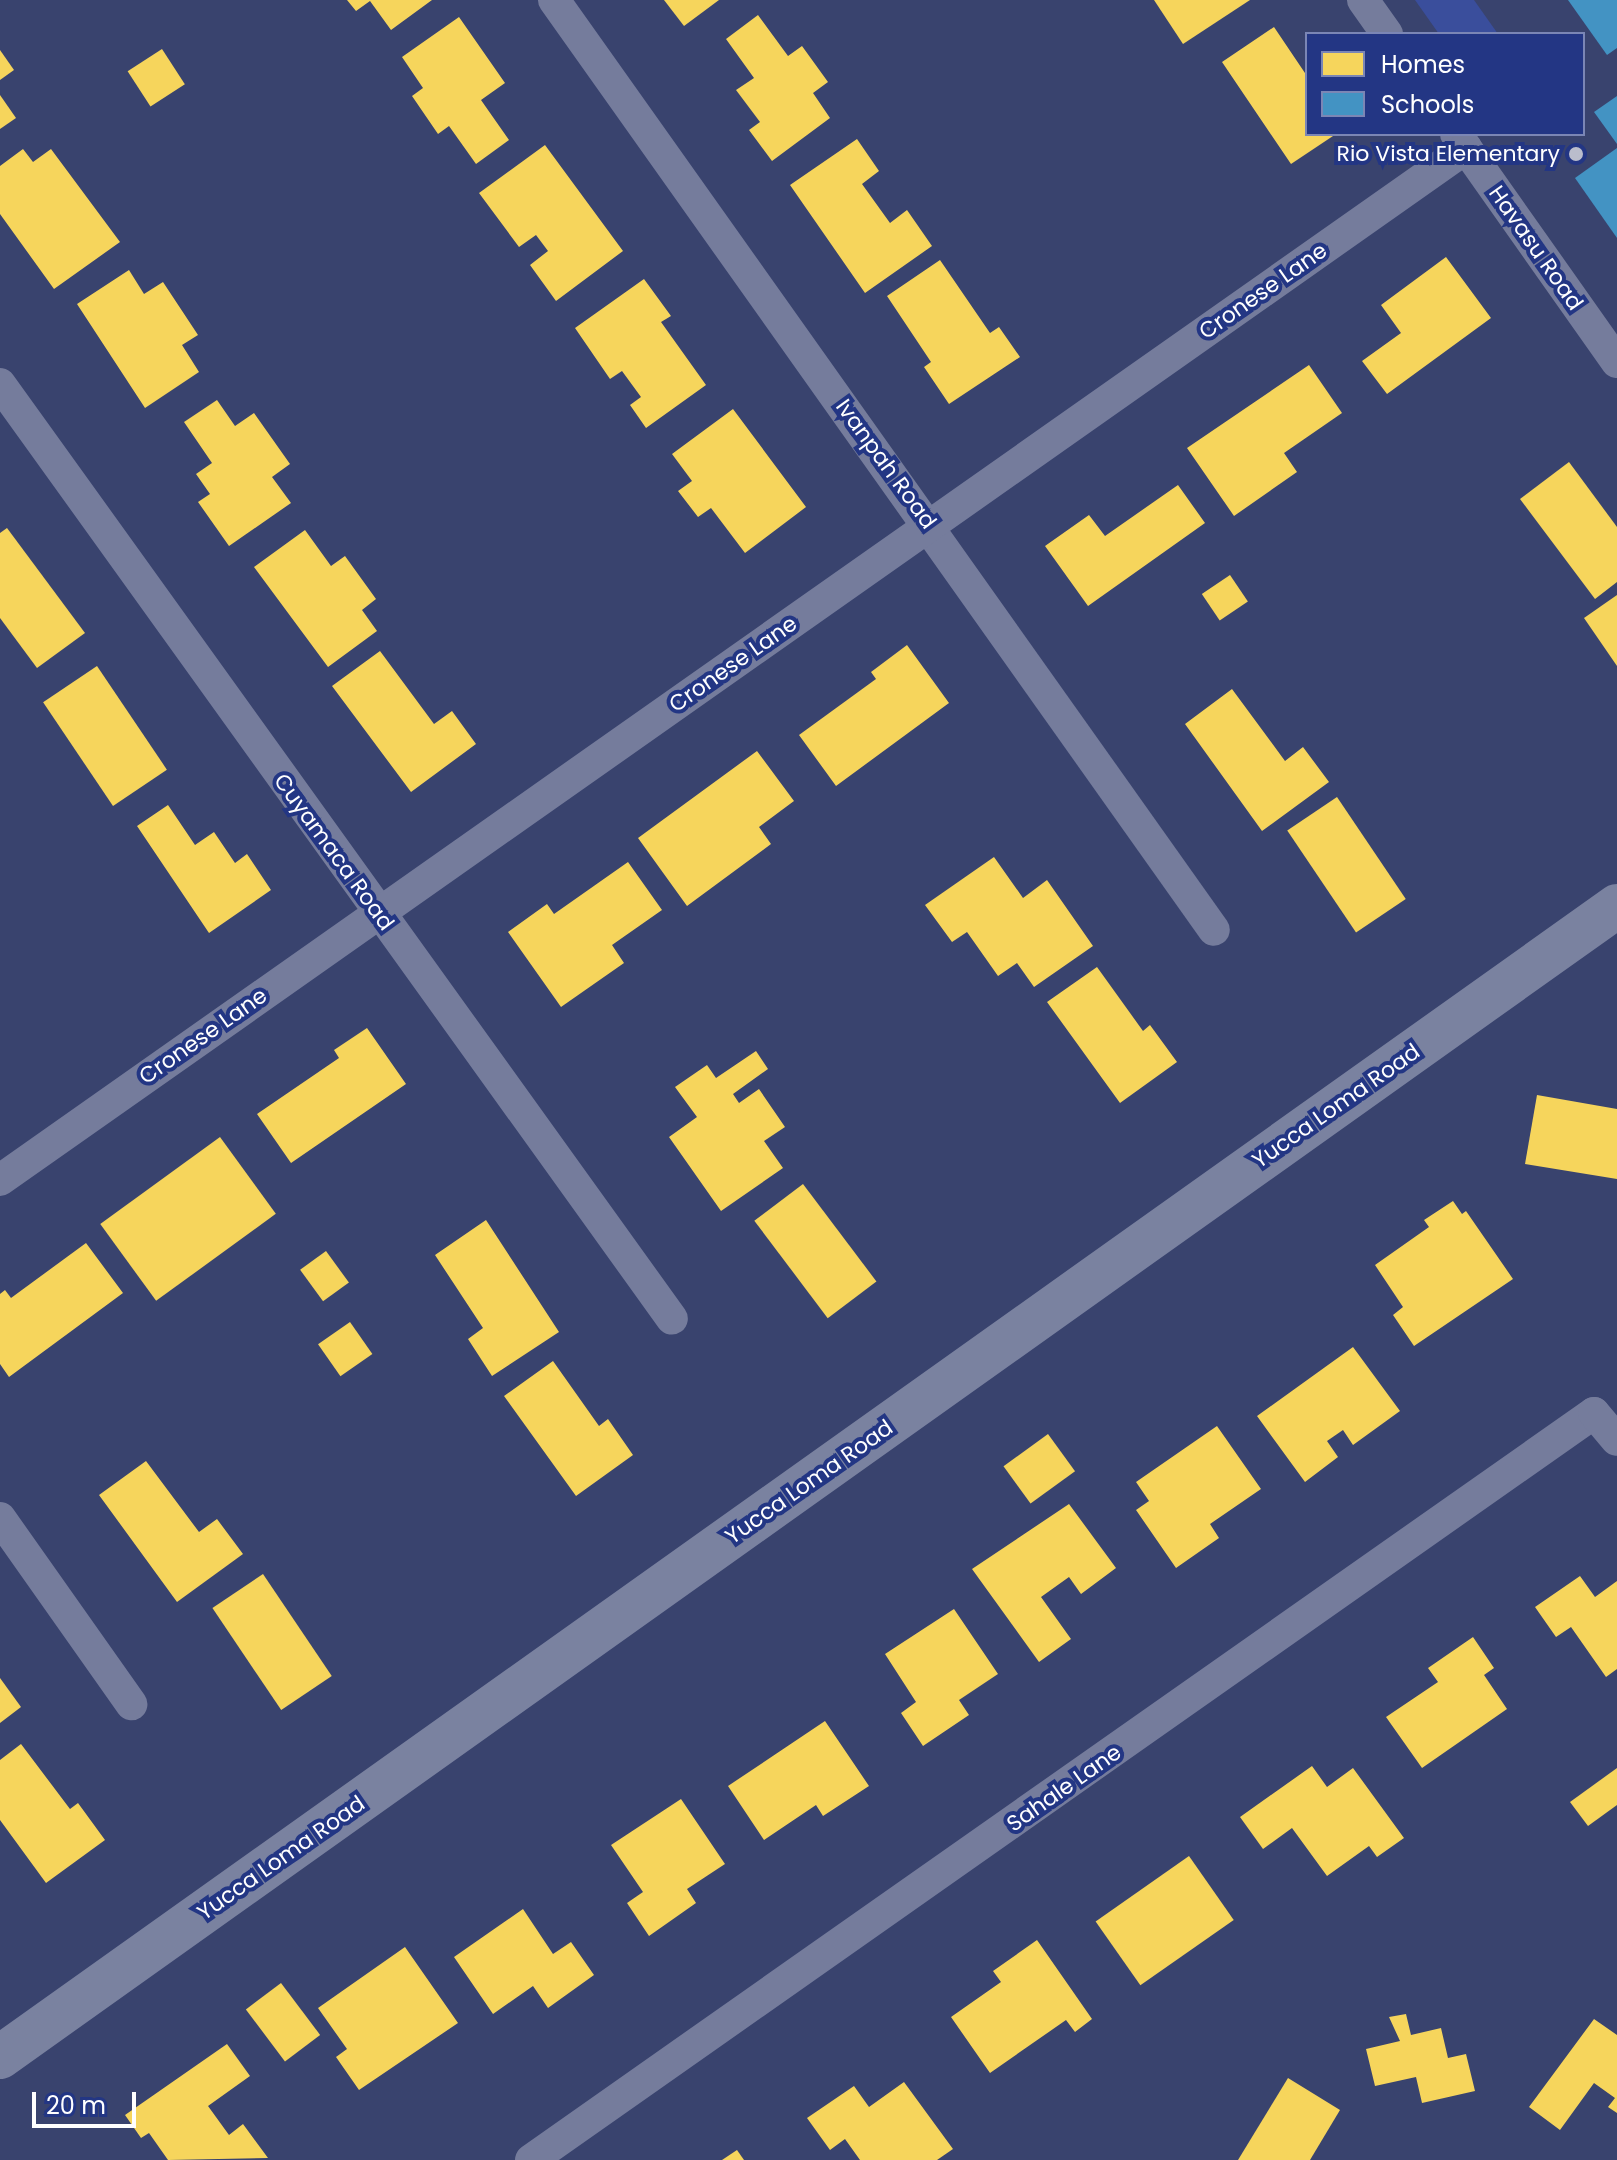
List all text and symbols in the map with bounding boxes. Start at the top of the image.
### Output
legend [1305,32,1585,136]
text: Homes [1381,48,1465,81]
text: Schools [1381,88,1474,121]
place label: Rio Vista Elementary [1337,141,1560,167]
marker: Rio Vista Elementary [1567,145,1585,163]
street label: Havasu Road [1483,181,1589,315]
street label: Cronese Lane [1194,237,1332,345]
street label: Ivanpah Road [830,394,942,534]
street label: Cronese Lane [664,610,802,718]
street label: Cuyamaca Road [268,769,400,935]
street label: Cronese Lane [134,982,272,1090]
street label: Yucca Loma Road [1247,1038,1425,1174]
street label: Yucca Loma Road [720,1414,898,1550]
street label: Sahale Lane [1002,1739,1126,1837]
street label: Yucca Loma Road [192,1790,370,1926]
scale bar [36,2076,140,2126]
text: 20 m [46,2089,106,2122]

